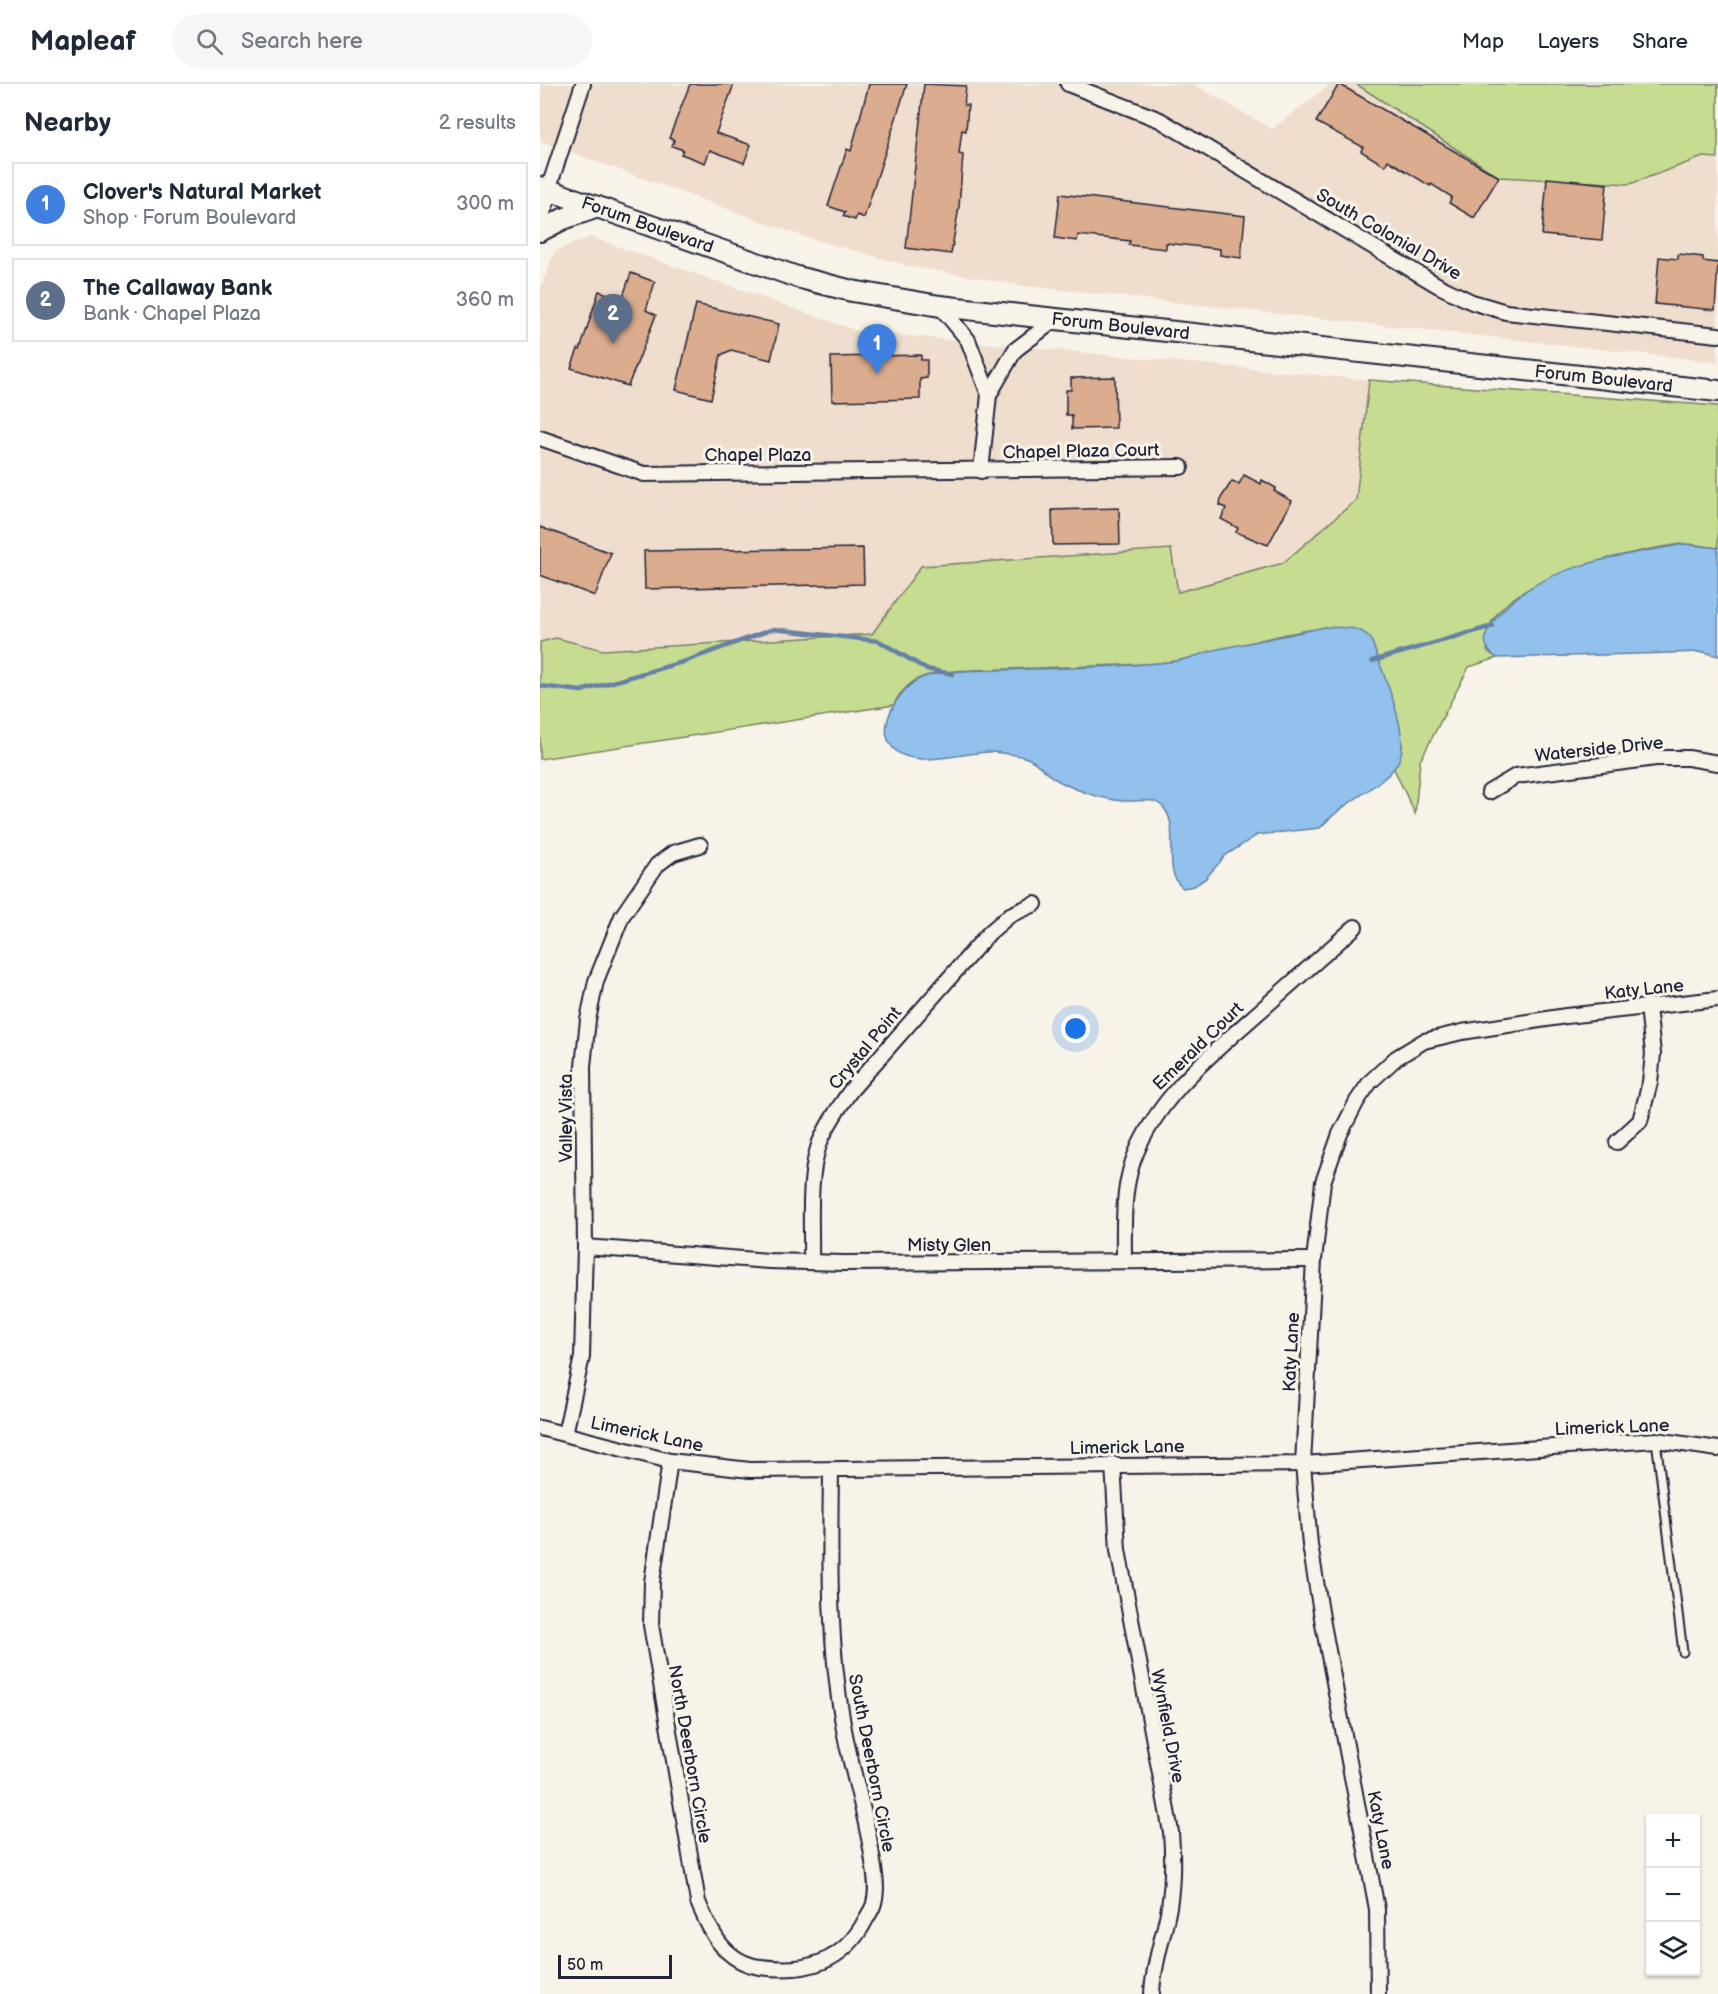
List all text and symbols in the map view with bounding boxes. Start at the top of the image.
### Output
search box [172,14,592,68]
text: Mapleaf [30,25,136,58]
icon: search [193,25,226,58]
text: Search here [241,28,363,55]
text: Map [1462,29,1504,54]
text: Layers [1537,29,1599,54]
text: Share [1632,29,1688,54]
text: Nearby [24,108,111,139]
text: 2 results [439,111,516,135]
text: Clover's Natural Market [83,179,321,206]
street label: South Colonial Drive [1312,184,1465,285]
text: 1 [41,192,50,216]
text: 300 m [456,192,514,216]
street label: Forum Boulevard [578,192,716,258]
text: Shop · Forum Boulevard [83,206,296,230]
text: The Callaway Bank [83,275,272,302]
text: 2 [40,288,51,312]
text: 360 m [456,288,514,312]
pin: 2 [594,294,632,344]
text: Bank · Chapel Plaza [83,302,261,326]
street label: Forum Boulevard [1050,309,1191,344]
pin: 1 [858,324,896,374]
street label: Forum Boulevard [1534,361,1674,397]
street label: Chapel Plaza Court [1002,440,1160,463]
street label: Chapel Plaza [705,445,811,466]
street label: Waterside Drive [1534,732,1665,767]
street label: Katy Lane [1603,975,1685,1004]
street label: Emerald Court [1149,998,1248,1095]
street label: Crystal Point [825,1002,906,1094]
your location [1061,1014,1090,1043]
street label: Valley Vista [556,1073,577,1163]
street label: Misty Glen [907,1235,991,1256]
street label: Katy Lane [1279,1311,1304,1392]
street label: Limerick Lane [589,1412,706,1457]
street label: Limerick Lane [1554,1415,1670,1440]
street label: Limerick Lane [1069,1436,1185,1459]
street label: North Deerborn Circle [663,1663,716,1845]
street label: Wynfield Drive [1146,1667,1189,1785]
street label: South Deerborn Circle [844,1672,899,1854]
street label: Katy Lane [1363,1789,1398,1872]
map controls [1646,1814,1700,1976]
button: + [1646,1814,1700,1868]
button: − [1646,1868,1700,1922]
button: layers [1646,1922,1700,1976]
scale bar [558,1952,672,1980]
text: 50 m [567,1956,603,1975]

